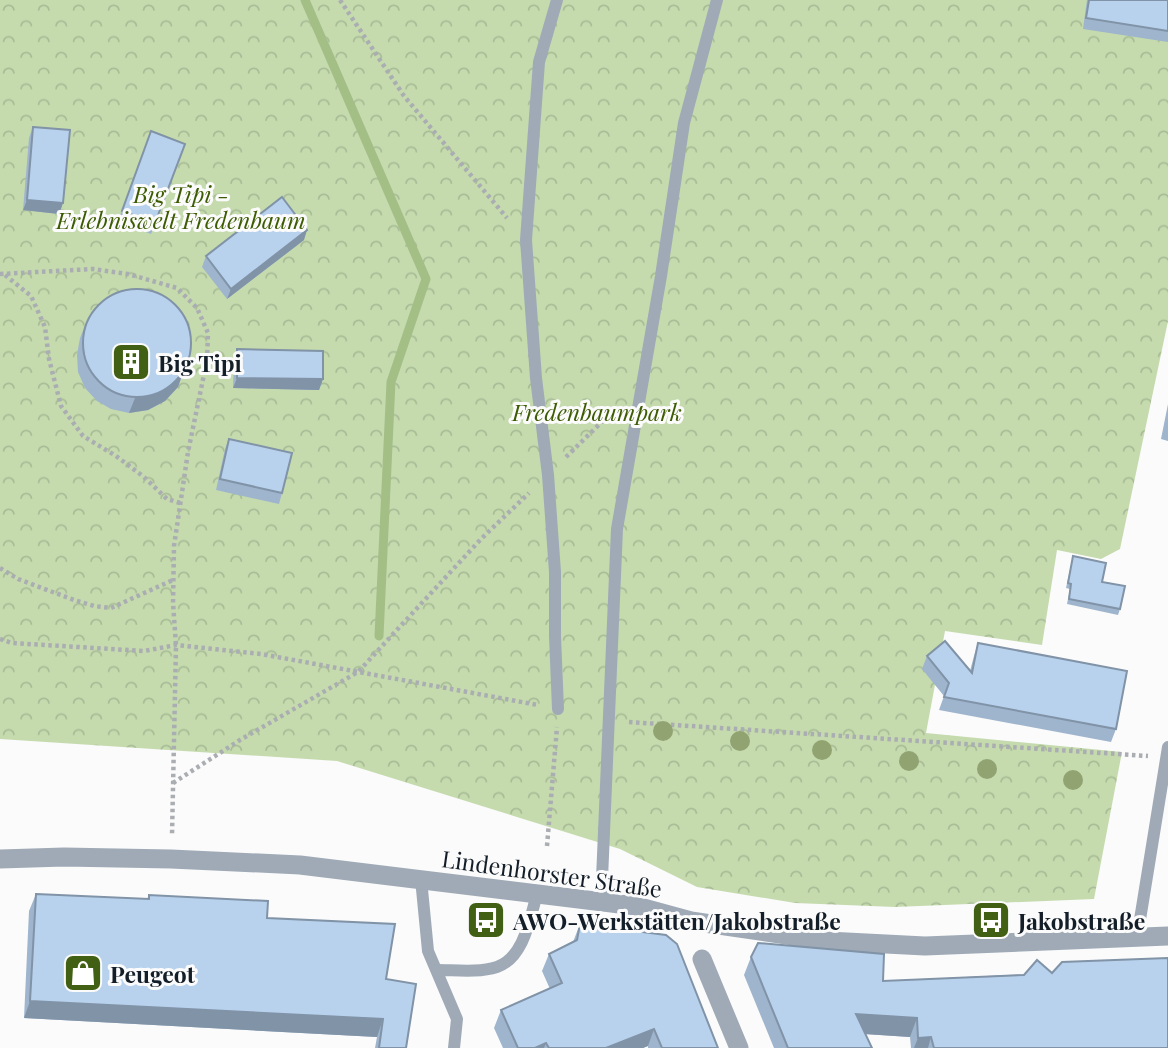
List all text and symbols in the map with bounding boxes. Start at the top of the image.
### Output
park label: Big Tipi - Erlebniswelt Fredenbaum [55,178,306,235]
building icon: Big Tipi [110,341,152,383]
place label: Big Tipi [158,347,242,378]
park label: Fredenbaumpark [511,396,682,427]
street label: Lindenhorster Straße [440,842,664,904]
bus stop icon: AWO-Werkstätten/Jakobstraße [465,899,507,941]
bus stop icon: Jakobstraße [970,899,1012,941]
place label: AWO-Werkstätten/Jakobstraße [512,905,841,936]
place label: Jakobstraße [1017,905,1145,936]
shop icon: Peugeot [62,952,104,994]
place label: Peugeot [110,958,196,989]

